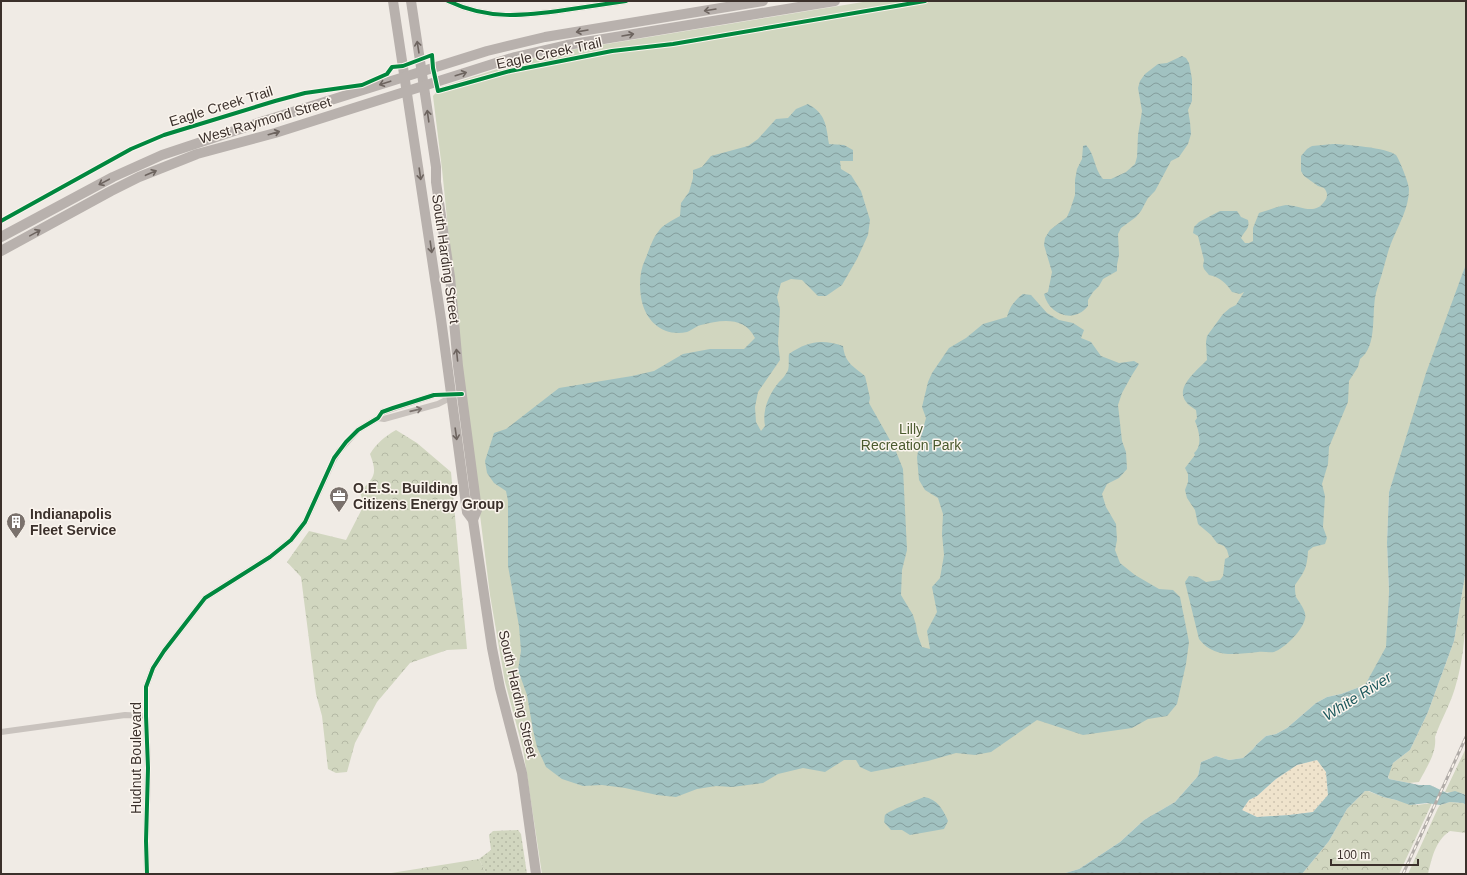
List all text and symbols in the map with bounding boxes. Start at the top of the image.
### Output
one-way arrow [704,6,717,14]
one-way arrow [576,27,589,35]
one-way arrow [621,31,634,39]
street label: Eagle Creek Trail [495,34,603,72]
one-way arrow [414,41,422,54]
one-way arrow [454,70,467,77]
one-way arrow [379,80,391,88]
street label: Eagle Creek Trail [167,83,275,129]
street label: West Raymond Street [197,93,333,147]
one-way arrow [424,110,432,123]
one-way arrow [267,129,280,136]
one-way arrow [416,167,424,180]
one-way arrow [144,168,156,176]
one-way arrow [98,179,110,186]
street label: South Harding Street [429,193,463,325]
one-way arrow [29,228,41,236]
one-way arrow [427,240,435,253]
one-way arrow [453,349,460,362]
one-way arrow [409,406,422,413]
park label: Lilly Recreation Park [861,421,962,453]
one-way arrow [452,427,460,440]
place label: O.E.S.. Building Citizens Energy Group [353,480,504,512]
office icon: O.E.S.. Building Citizens Energy Group [328,485,350,513]
place label: Indianapolis Fleet Service [30,506,117,538]
building icon: Indianapolis Fleet Service [5,511,27,539]
street label: South Harding Street [495,629,541,760]
water label: White River [1320,668,1395,724]
street label: Hudnut Boulevard [128,702,144,814]
scale bar [1331,841,1418,867]
text: 100 m [1337,848,1370,862]

